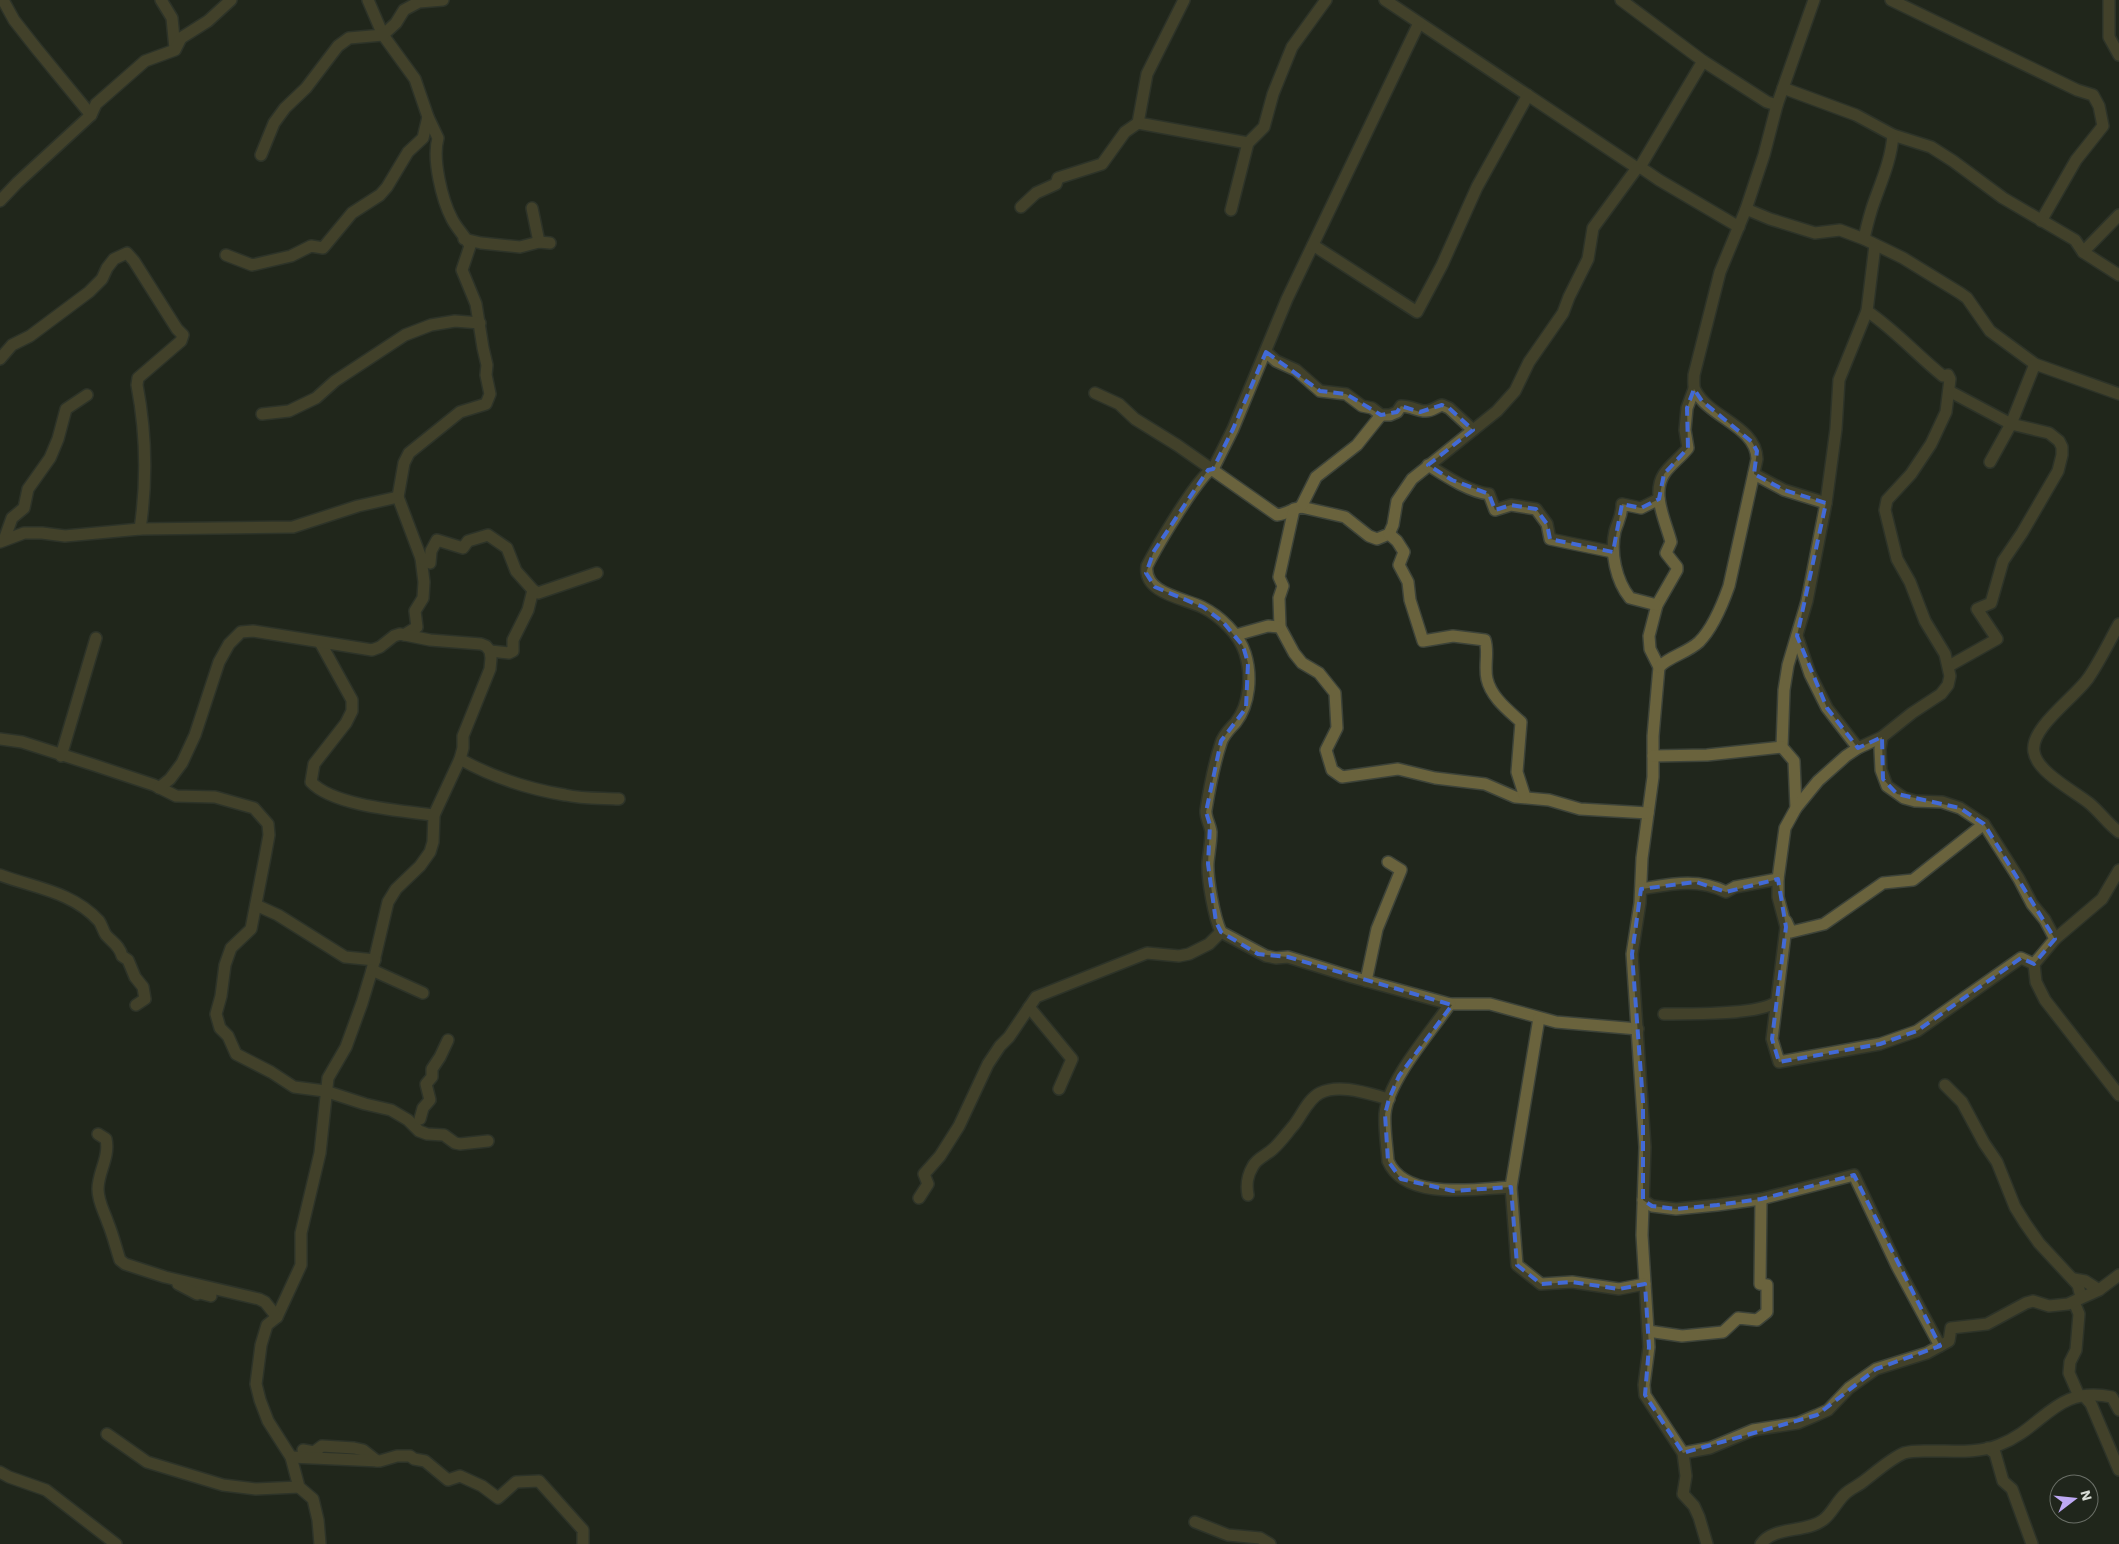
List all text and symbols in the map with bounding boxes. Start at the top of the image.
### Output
north arrow [2049,1474,2099,1524]
text: N [2077,1488,2096,1503]

